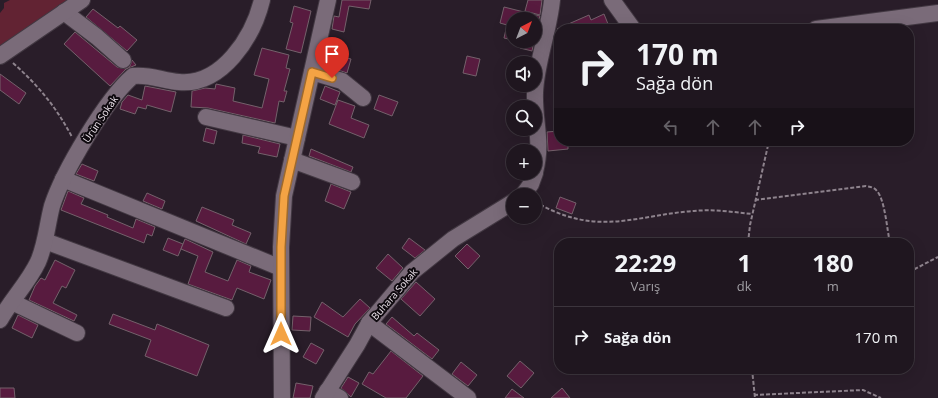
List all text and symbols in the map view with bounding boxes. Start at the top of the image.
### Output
north arrow [506,12,542,48]
map controls [506,12,542,224]
text: 170 m [636,35,719,73]
pin [315,37,349,78]
icon: right [570,40,622,92]
icon: arrive [321,43,343,65]
button: sound [506,56,542,92]
text: Sağa dön [636,71,713,95]
street label: Ürün Sokak [79,92,121,145]
button: search [506,100,542,136]
icon: left [660,116,682,138]
icon: ahead [702,116,724,138]
icon: ahead [744,116,766,138]
icon: right [786,116,808,138]
button: + [506,144,542,180]
button: − [506,188,542,224]
text: 22:29 [615,246,676,279]
text: 1 [737,246,751,279]
text: 180 [812,246,853,279]
street label: Buhara Sokak [368,265,421,323]
text: Varış [631,277,660,295]
text: dk [737,277,752,295]
text: m [827,277,839,295]
position arrow [260,313,302,355]
icon: right [570,326,592,348]
text: Sağa dön [604,327,671,347]
text: 170 m [854,327,898,347]

